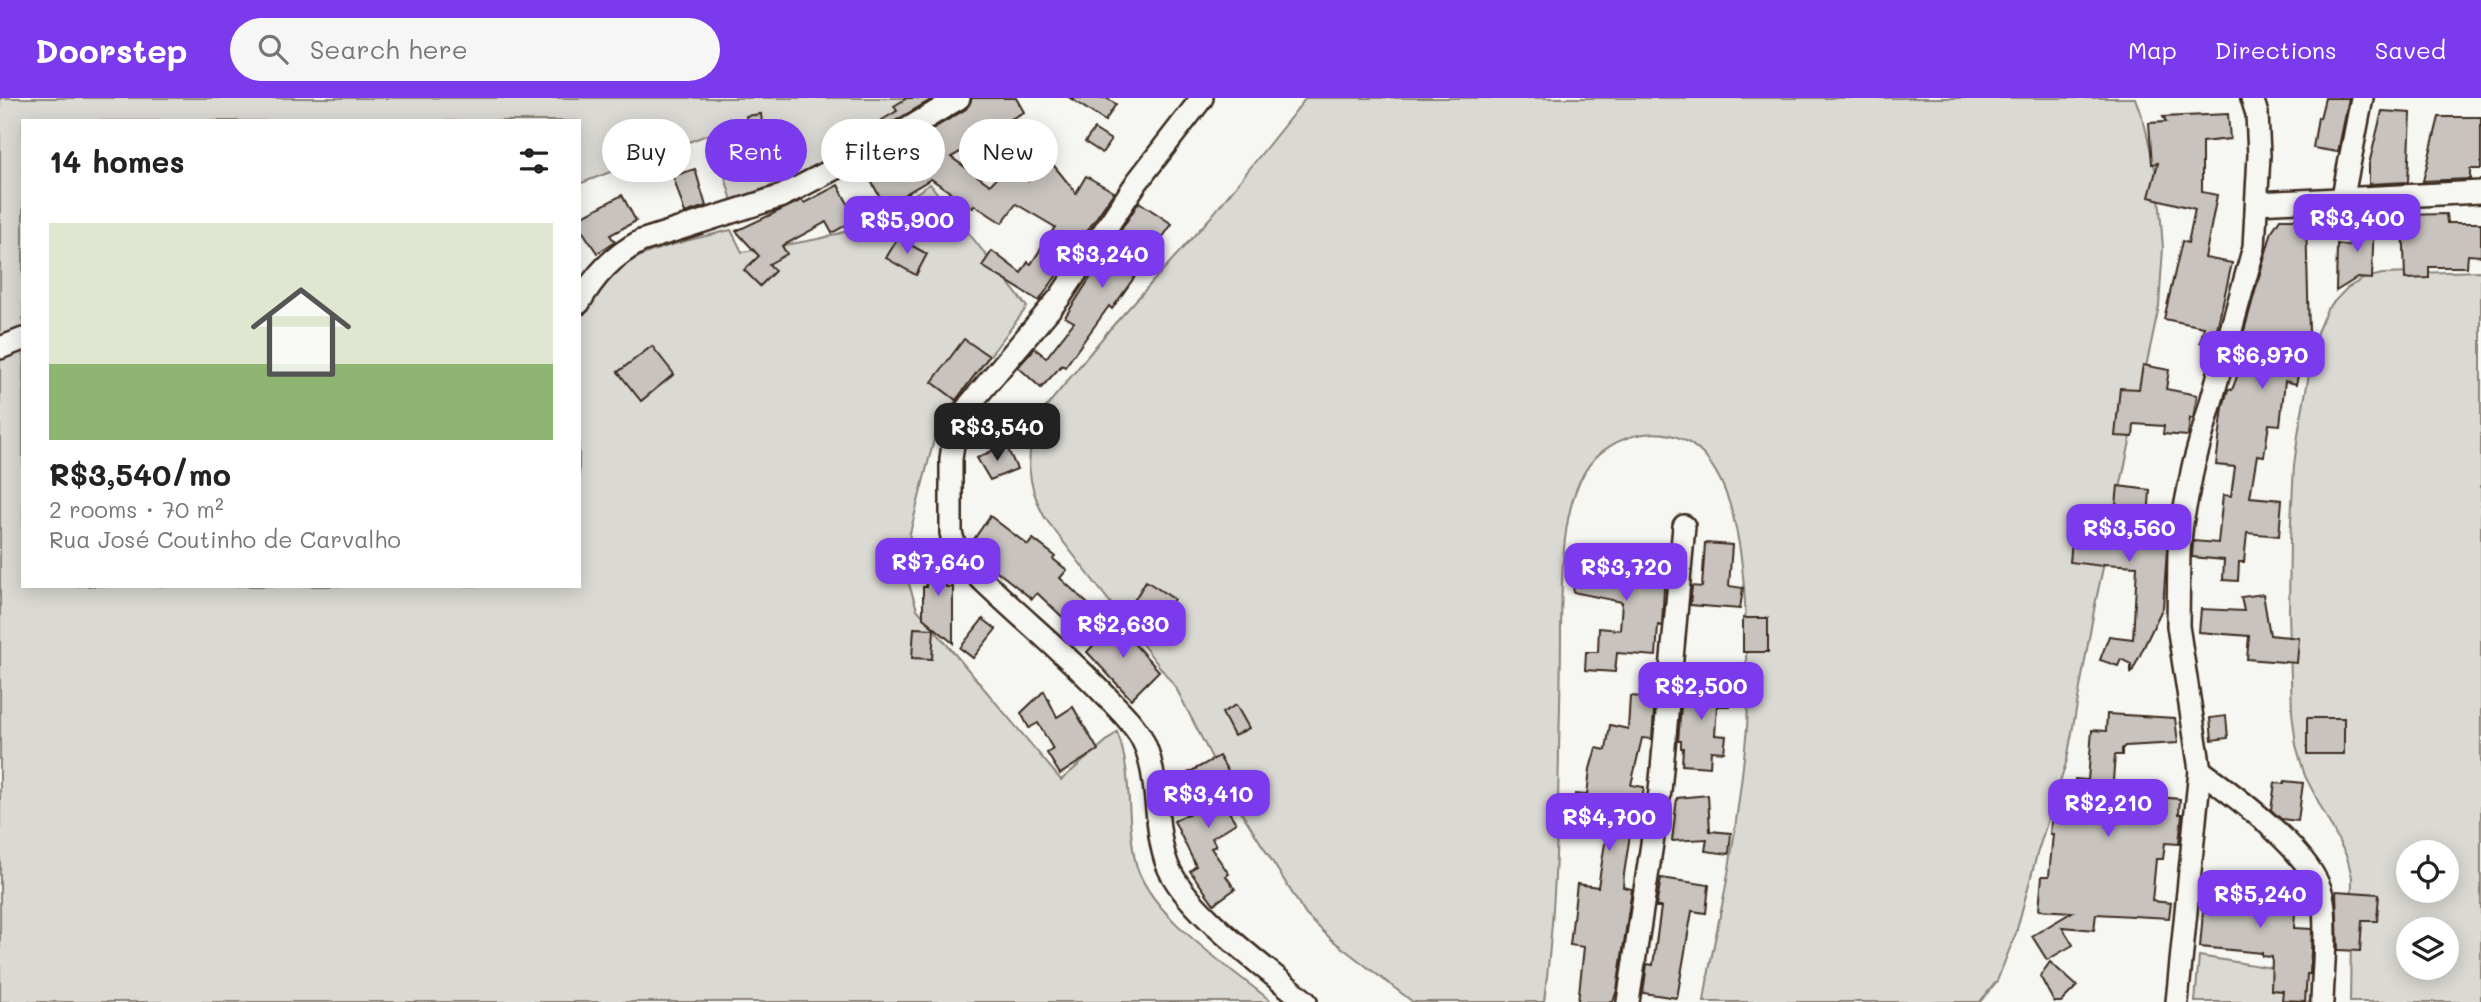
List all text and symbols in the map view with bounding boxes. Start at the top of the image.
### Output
search box [230,18,720,81]
text: Doorstep [35,28,188,71]
icon: search [254,30,292,68]
text: Search here [310,32,468,66]
text: Map [2128,34,2177,65]
text: Directions [2215,34,2337,65]
text: Saved [2375,34,2446,65]
chip: Buy [602,119,691,182]
chip: Rent [705,119,807,182]
chip: Filters [821,119,945,182]
chip: New [959,119,1058,182]
text: 14 homes [49,141,185,181]
icon: filters [515,142,553,180]
pin: R$3,400 [2292,194,2422,254]
pin: R$5,900 [842,197,972,256]
text: R$3,400 [2309,202,2405,232]
text: R$5,900 [860,204,954,234]
pin: R$3,240 [1037,230,1167,290]
text: R$3,240 [1055,238,1149,268]
icon: home [238,269,364,395]
pin: R$6,970 [2197,331,2327,391]
text: R$6,970 [2216,339,2308,369]
pin: R$3,540 [932,404,1062,463]
text: R$3,540 [950,411,1044,441]
text: R$3,540/mo [49,454,231,494]
text: 2 rooms · 70 m² [49,494,224,524]
pin: R$3,560 [2064,504,2194,564]
text: R$3,560 [2082,512,2176,542]
text: Rua José Coutinho de Carvalho [49,524,401,554]
pin: R$7,640 [873,538,1003,598]
pin: R$3,720 [1561,544,1691,603]
text: R$7,640 [891,546,985,576]
text: R$3,720 [1580,551,1672,581]
pin: R$2,630 [1058,601,1188,660]
text: R$2,630 [1077,608,1169,638]
pin: R$2,500 [1636,662,1766,722]
text: R$2,500 [1654,670,1748,700]
pin: R$3,410 [1143,770,1273,830]
text: R$3,410 [1163,778,1253,808]
pin: R$2,210 [2043,780,2173,839]
text: R$2,210 [2064,787,2152,817]
pin: R$4,700 [1544,794,1674,853]
text: R$4,700 [1562,801,1656,831]
map controls [2396,840,2459,980]
button: locate [2396,840,2459,903]
pin: R$5,240 [2195,870,2325,930]
text: R$5,240 [2214,878,2306,908]
button: layers [2396,917,2459,980]

